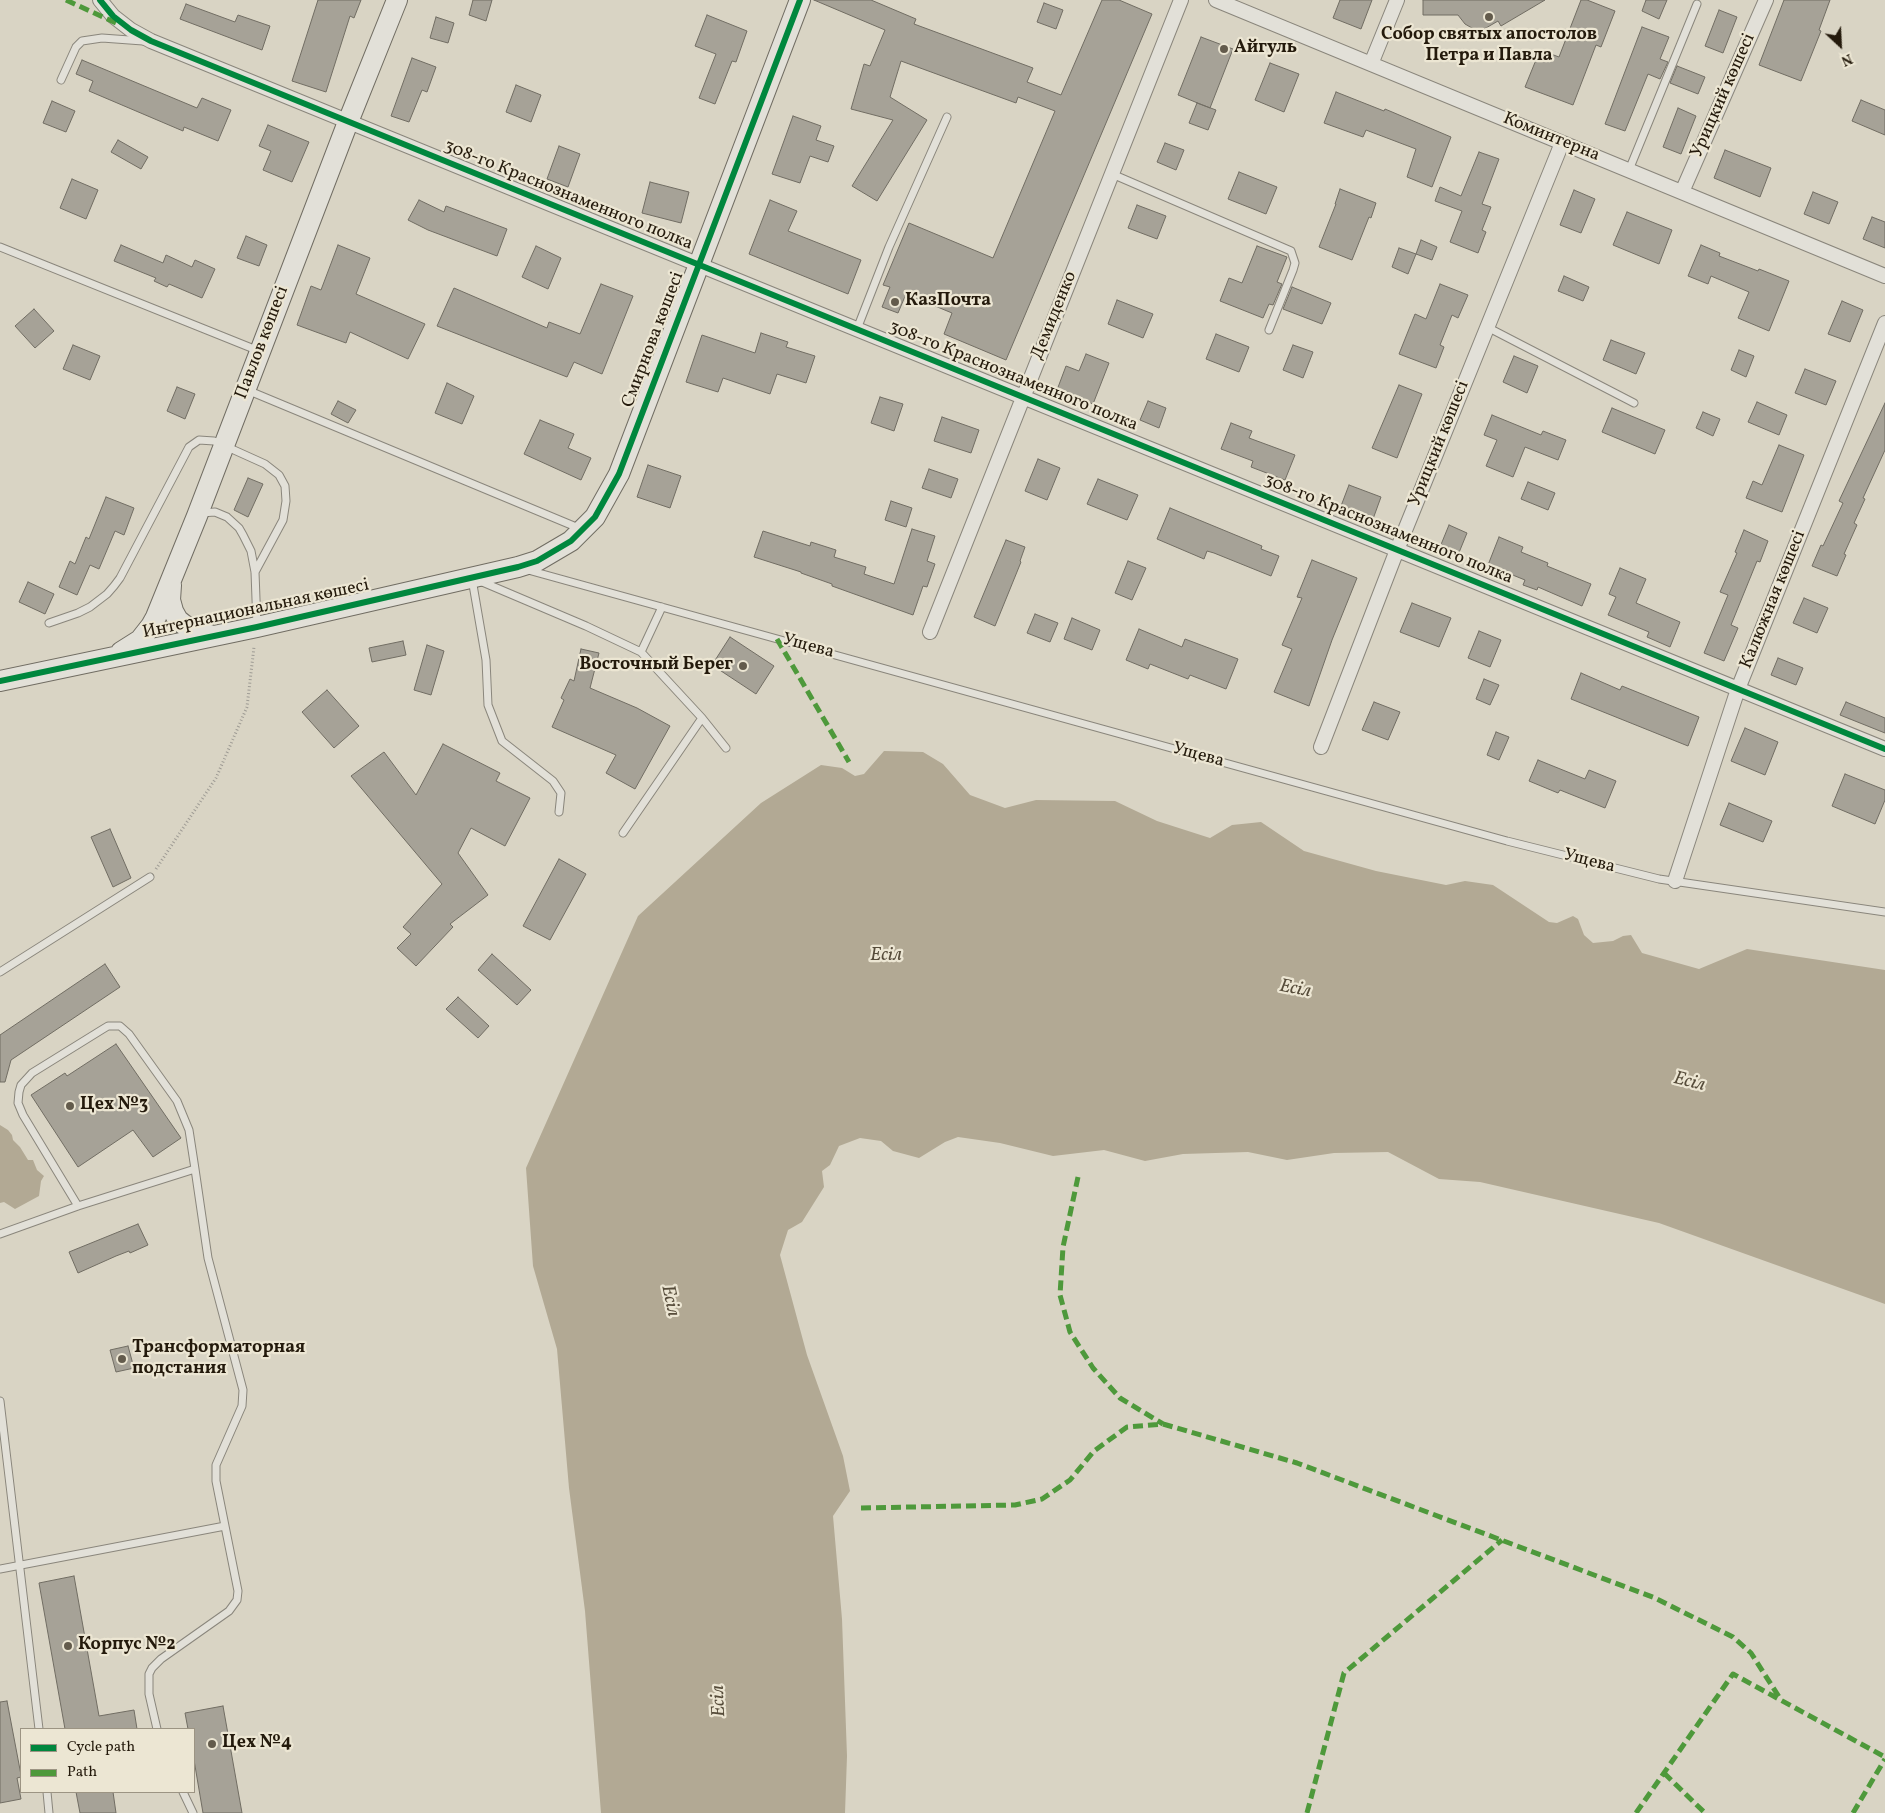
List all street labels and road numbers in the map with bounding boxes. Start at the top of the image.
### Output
street label: Урицкий көшесі [1687,30,1761,162]
street label: Коминтерна [1499,109,1603,167]
street label: 308-го Краснознаменного полка [440,136,696,256]
street label: Смирнова көшесі [618,269,690,411]
street label: Демиденко [1027,269,1083,363]
street label: Павлов көшесі [232,283,294,403]
street label: 308-го Краснознаменного полка [885,317,1141,437]
street label: Урицкий көшесі [1405,378,1475,510]
street label: 308-го Краснознаменного полка [1260,470,1516,590]
street label: Калюжная көшесі [1736,528,1812,672]
street label: Интернациональная көшесі [141,575,371,645]
street label: Ущева [780,630,836,664]
street label: Ущева [1170,739,1226,773]
street label: Ущева [1561,845,1617,879]

